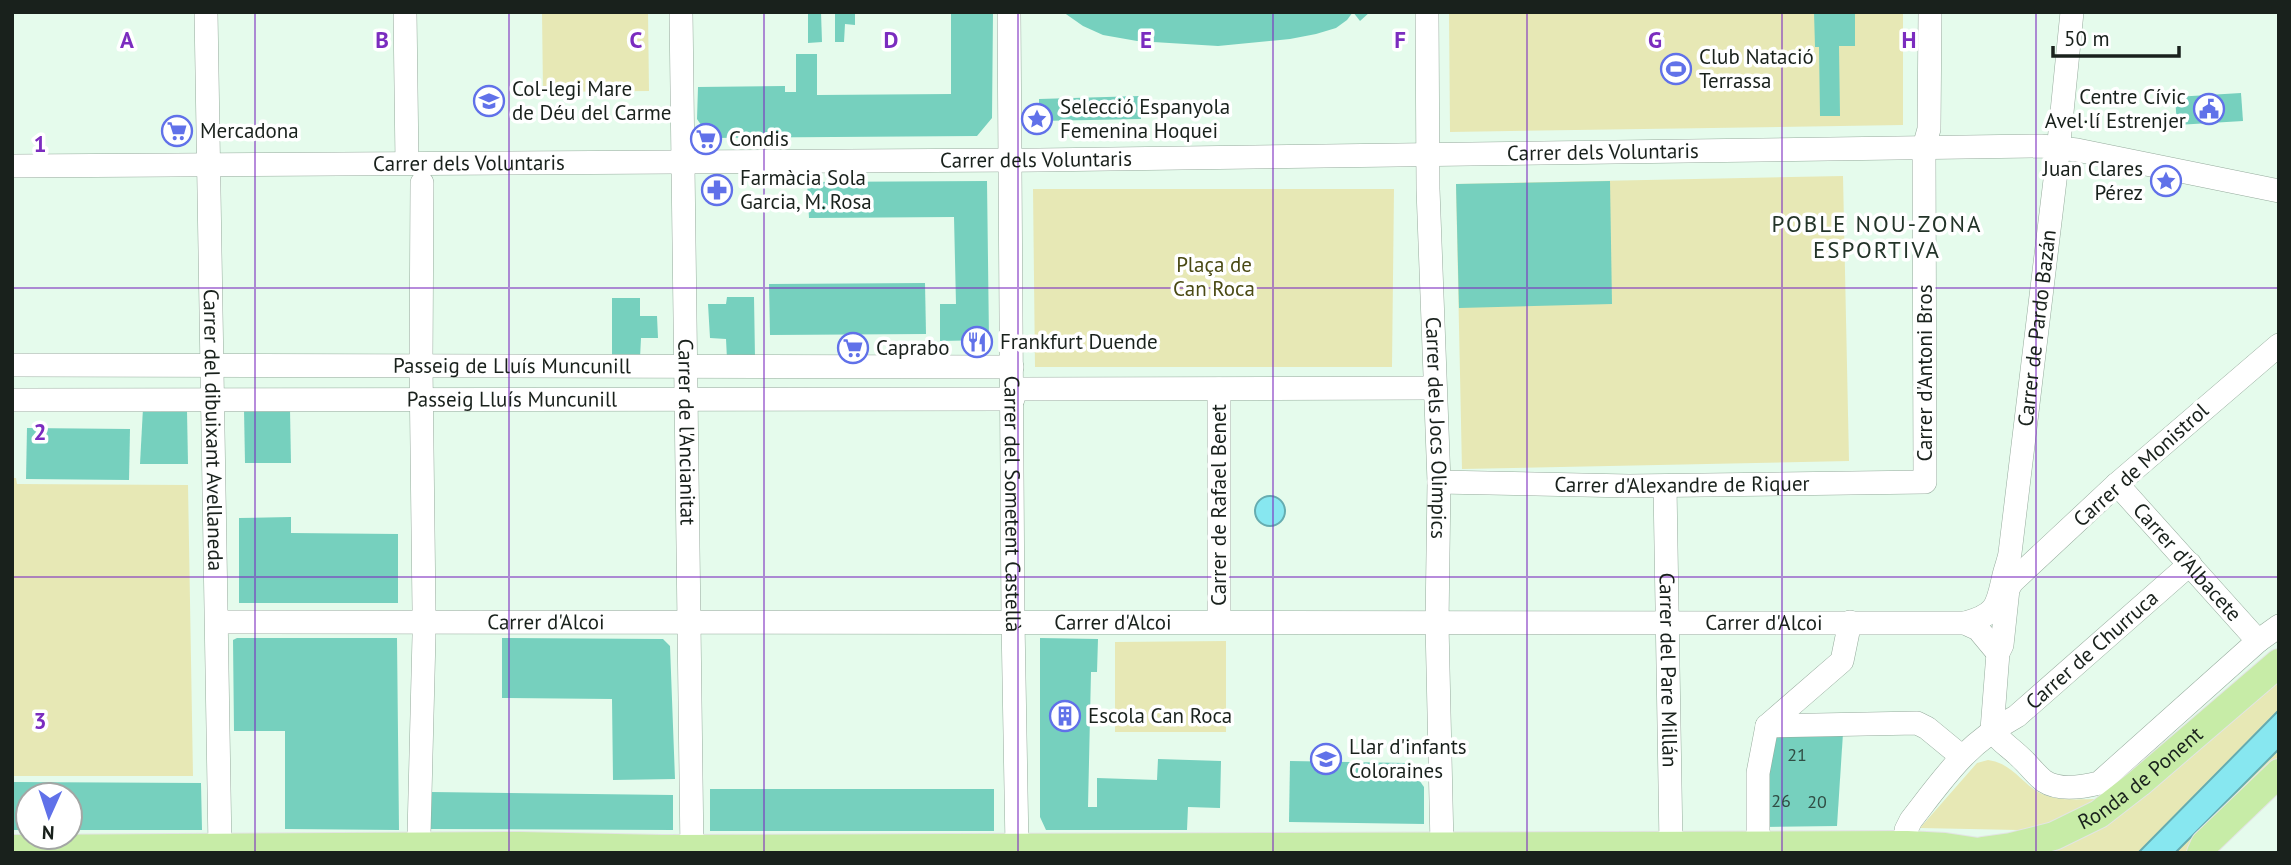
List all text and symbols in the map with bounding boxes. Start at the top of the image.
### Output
scale bar [2053,14,2179,58]
text: A [120,25,134,54]
text: B [375,25,389,54]
text: C [630,25,643,54]
text: D [884,25,898,54]
text: E [1140,25,1152,54]
text: F [1394,25,1406,54]
text: G [1648,25,1662,54]
text: H [1902,25,1916,54]
text: 50 m [2064,25,2110,52]
place label: Club Natació Terrassa [1699,43,1814,94]
sports icon: Club Natació Terrassa [1659,52,1693,86]
place label: Col-legi Mare de Déu del Carme [512,75,672,126]
place label: Centre Cívic Avel·lí Estrenjer [2045,83,2186,134]
school or university icon: Col-legi Mare de Déu del Carme [472,84,506,118]
public building icon: Centre Cívic Avel·lí Estrenjer [2192,92,2226,126]
place label: Selecció Espanyola Femenina Hoquei [1060,93,1230,144]
place icon: Selecció Espanyola Femenina Hoquei [1020,102,1054,136]
supermarket icon: Mercadona [160,114,194,148]
place label: Mercadona [200,117,299,144]
supermarket icon: Condis [689,122,723,156]
place label: Condis [729,125,789,152]
text: 1 [33,129,47,158]
street label: Carrer dels Voluntaris [1507,137,1699,166]
street label: Carrer dels Voluntaris [940,145,1132,174]
street label: Carrer dels Voluntaris [373,149,565,177]
place label: Juan Clares Pérez [2042,155,2143,206]
place label: Farmàcia Sola Garcia, M. Rosa [740,164,872,215]
place icon: Juan Clares Pérez [2149,164,2183,198]
pharmacy icon: Farmàcia Sola Garcia, M. Rosa [700,173,734,207]
district label: POBLE NOU-ZONA ESPORTIVA [1772,209,1982,264]
street label: Carrer de Pardo Bazán [2011,228,2062,428]
park label: Plaça de Can Roca [1173,251,1255,302]
street label: Carrer d'Antoni Bros [1911,284,1938,462]
street label: Carrer del dibuixant Avellaneda [198,289,229,571]
street label: Carrer dels Jocs Olimpics [1420,316,1453,539]
restaurant icon: Frankfurt Duende [960,325,994,359]
place label: Frankfurt Duende [1000,328,1158,355]
supermarket icon: Caprabo [836,331,870,365]
place label: Caprabo [876,334,950,361]
street label: Carrer de l'Ancianitat [672,338,702,525]
street label: Passeig de Lluís Muncunill [393,352,631,379]
street label: Carrer del Sometent Castellà [998,376,1027,633]
street label: Passeig Lluís Muncunill [407,385,617,413]
street label: Carrer de Monistrol [2067,397,2214,532]
street label: Carrer de Rafael Benet [1205,404,1232,606]
text: 2 [33,417,47,446]
street label: Carrer d'Alexandre de Riquer [1554,470,1810,499]
street label: Carrer d'Albacete [2127,497,2248,627]
street label: Carrer del Pare Millán [1653,572,1684,768]
street label: Carrer de Churruca [2020,584,2164,715]
street label: Carrer d'Alcoi [487,608,605,635]
street label: Carrer d'Alcoi [1054,608,1172,636]
street label: Carrer d'Alcoi [1705,609,1823,636]
building icon: Escola Can Roca [1048,699,1082,733]
place label: Escola Can Roca [1088,702,1232,729]
text: 3 [33,706,47,735]
street label: Ronda de Ponent [2073,720,2208,835]
place label: Llar d'infants Coloraines [1349,733,1467,784]
school or university icon: Llar d'infants Coloraines [1309,742,1343,776]
house number: 21 [1787,743,1807,766]
north arrow [14,781,84,851]
house number: 26 [1771,789,1791,812]
house number: 20 [1807,790,1827,813]
text: N [41,821,55,845]

